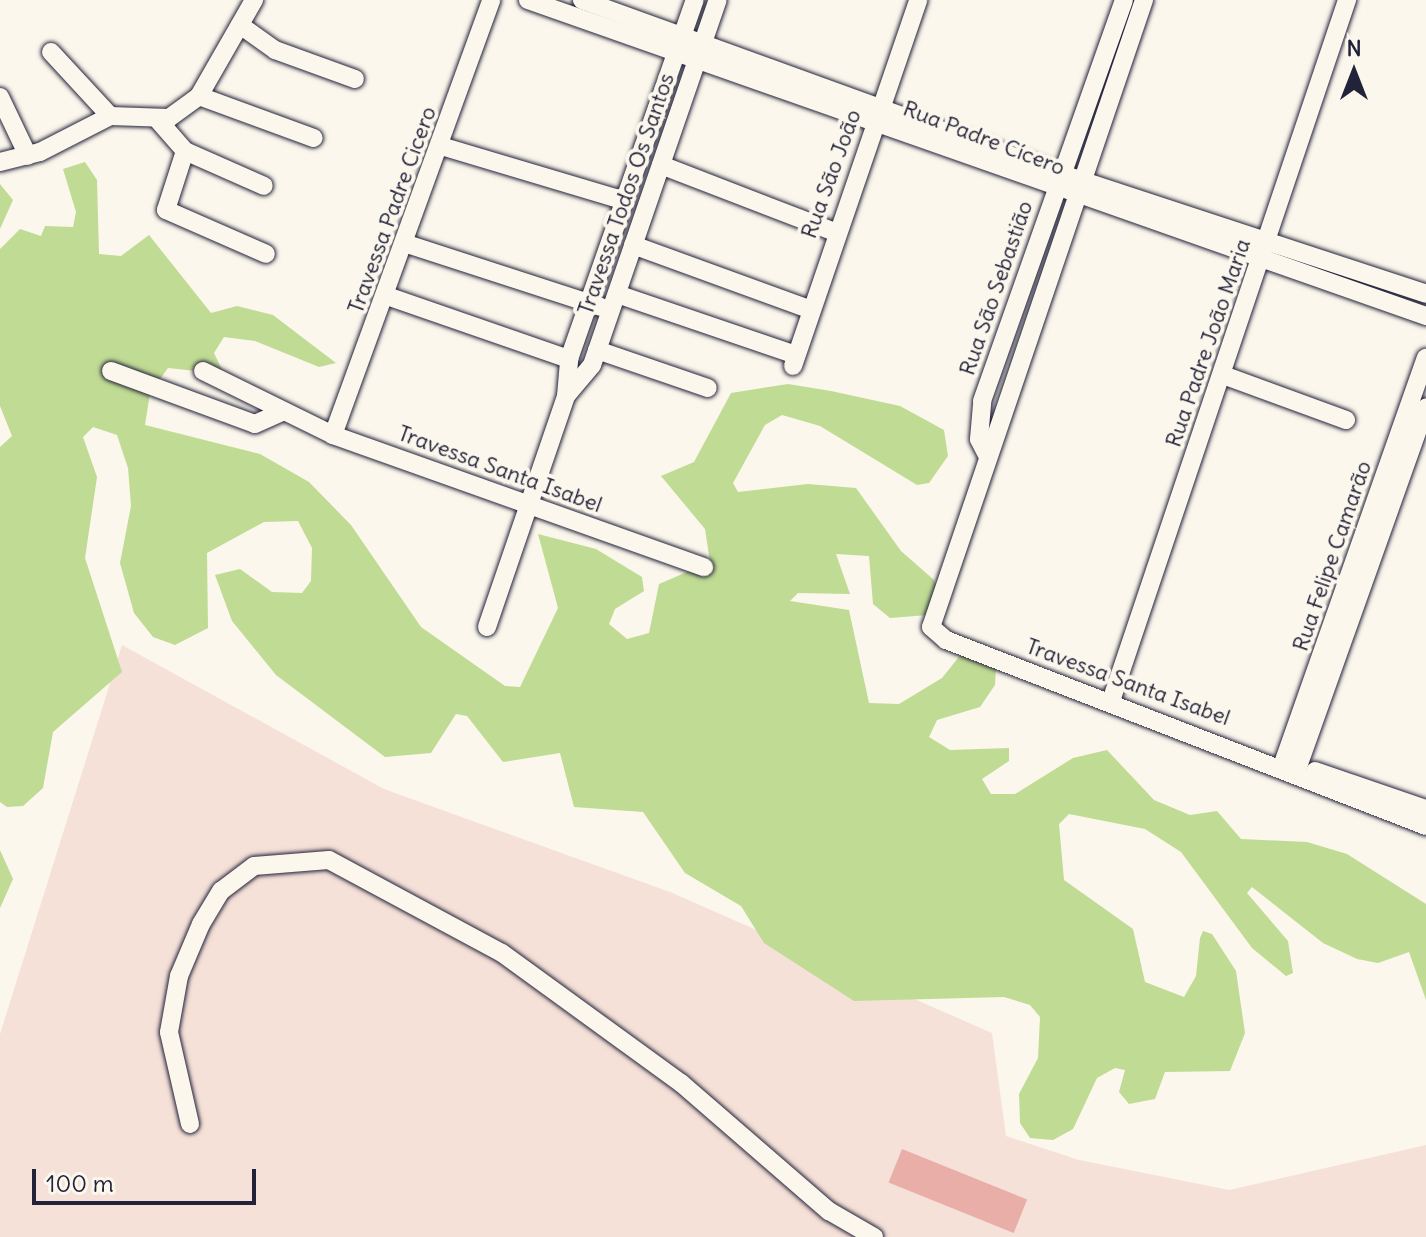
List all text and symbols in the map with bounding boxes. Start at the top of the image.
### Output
north arrow [1314,32,1394,112]
text: N [1346,34,1362,62]
street label: Travessa Todos Os Santos [572,70,680,318]
street label: Rua Padre Cícero [899,95,1069,181]
street label: Travessa Padre Cicero [342,103,442,317]
street label: Rua São João [796,106,866,242]
street label: Rua São Sebastião [954,197,1038,379]
street label: Rua Padre João Maria [1160,236,1256,450]
street label: Travessa Santa Isabel [394,420,606,518]
street label: Rua Felipe Camarão [1287,457,1377,655]
street label: Travessa Santa Isabel [1022,633,1234,731]
scale bar [36,1153,260,1203]
text: 100 m [46,1168,114,1198]

